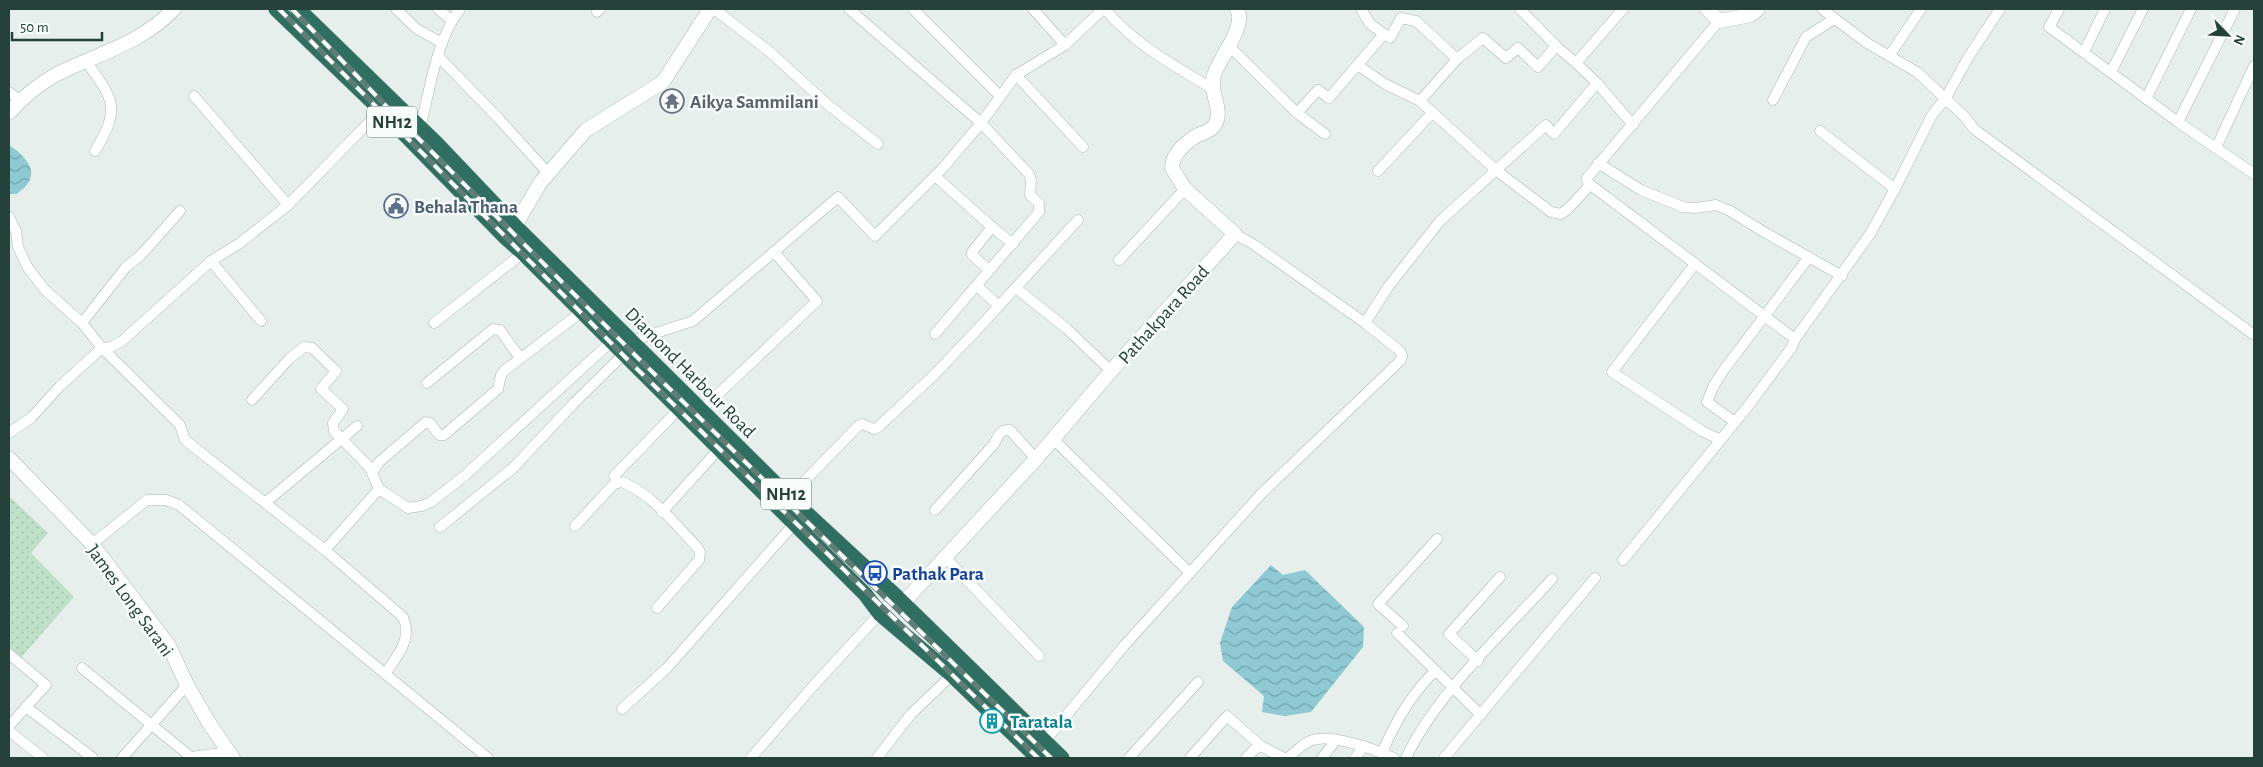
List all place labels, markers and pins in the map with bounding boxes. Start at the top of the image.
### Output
temple icon: Aikya Sammilani [659,88,685,114]
place label: Aikya Sammilani [690,93,819,112]
public building icon: Behala Thana [383,193,409,219]
place label: Behala Thana [414,198,518,217]
bus stop icon: Pathak Para [862,560,888,586]
place label: Pathak Para [892,565,984,584]
building icon: Taratala [979,708,1005,734]
place label: Taratala [1010,713,1073,732]

